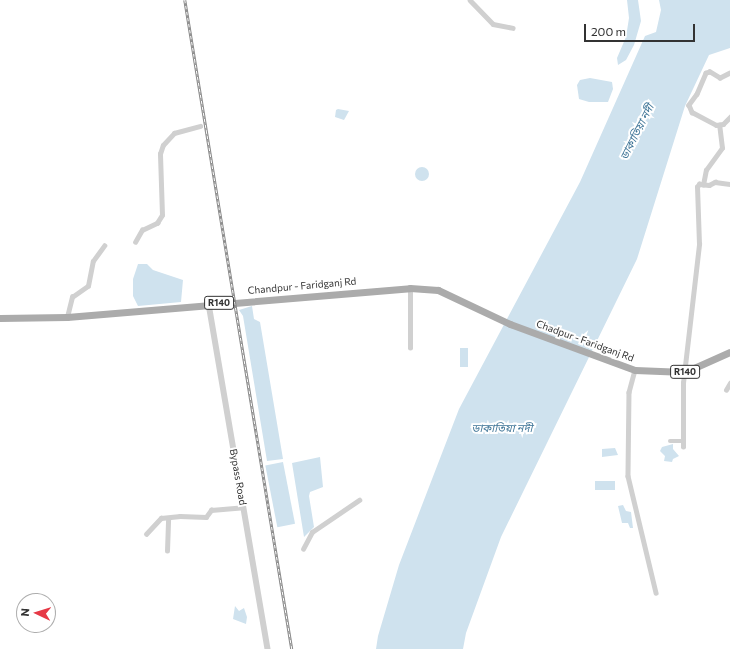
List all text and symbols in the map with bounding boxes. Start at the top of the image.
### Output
scale bar [586,16,697,42]
text: 200 m [591,24,626,38]
water label: ডাকাতিয়া নদী [617,102,657,162]
street label: Chandpur - Faridganj Rd [247,275,357,297]
road number: R140 [204,296,234,310]
street label: Chadpur - Faridganj Rd [534,318,636,364]
road number: R140 [670,365,700,379]
water label: ডাকাতিয়া নদী [472,421,532,435]
street label: Bypass Road [227,448,249,506]
north arrow [16,593,56,633]
text: N [18,608,31,617]

